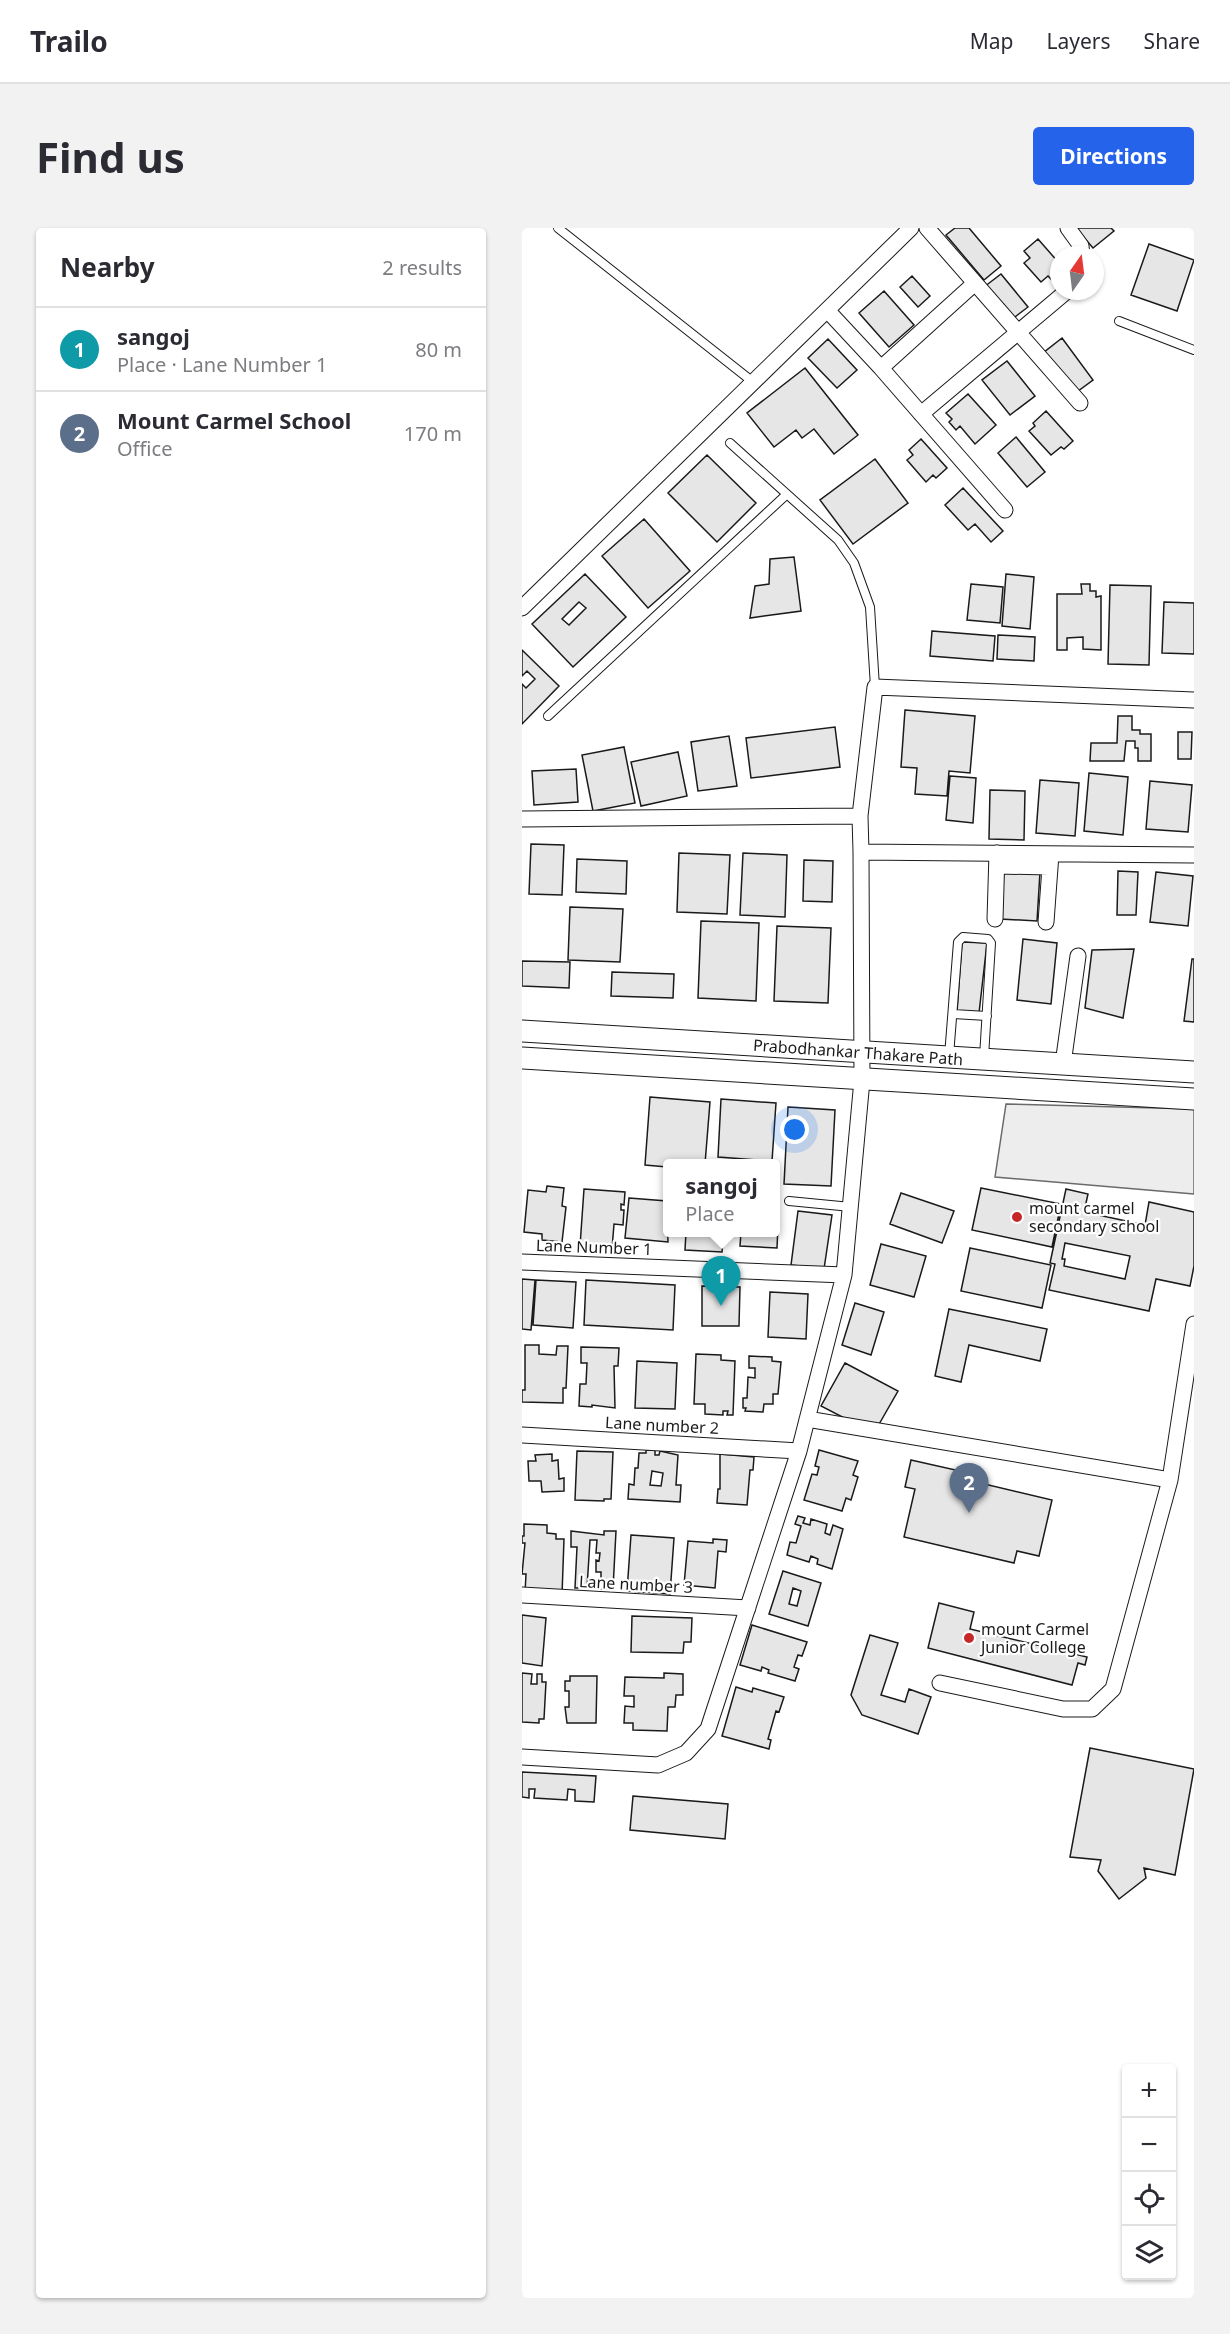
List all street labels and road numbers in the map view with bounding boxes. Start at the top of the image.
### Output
street label: Prabodhankar Thakare Path [752,1034,964,1070]
street label: Lane Number 1 [536,1234,652,1260]
street label: Lane number 2 [605,1411,719,1439]
street label: Lane number 3 [579,1570,693,1598]

